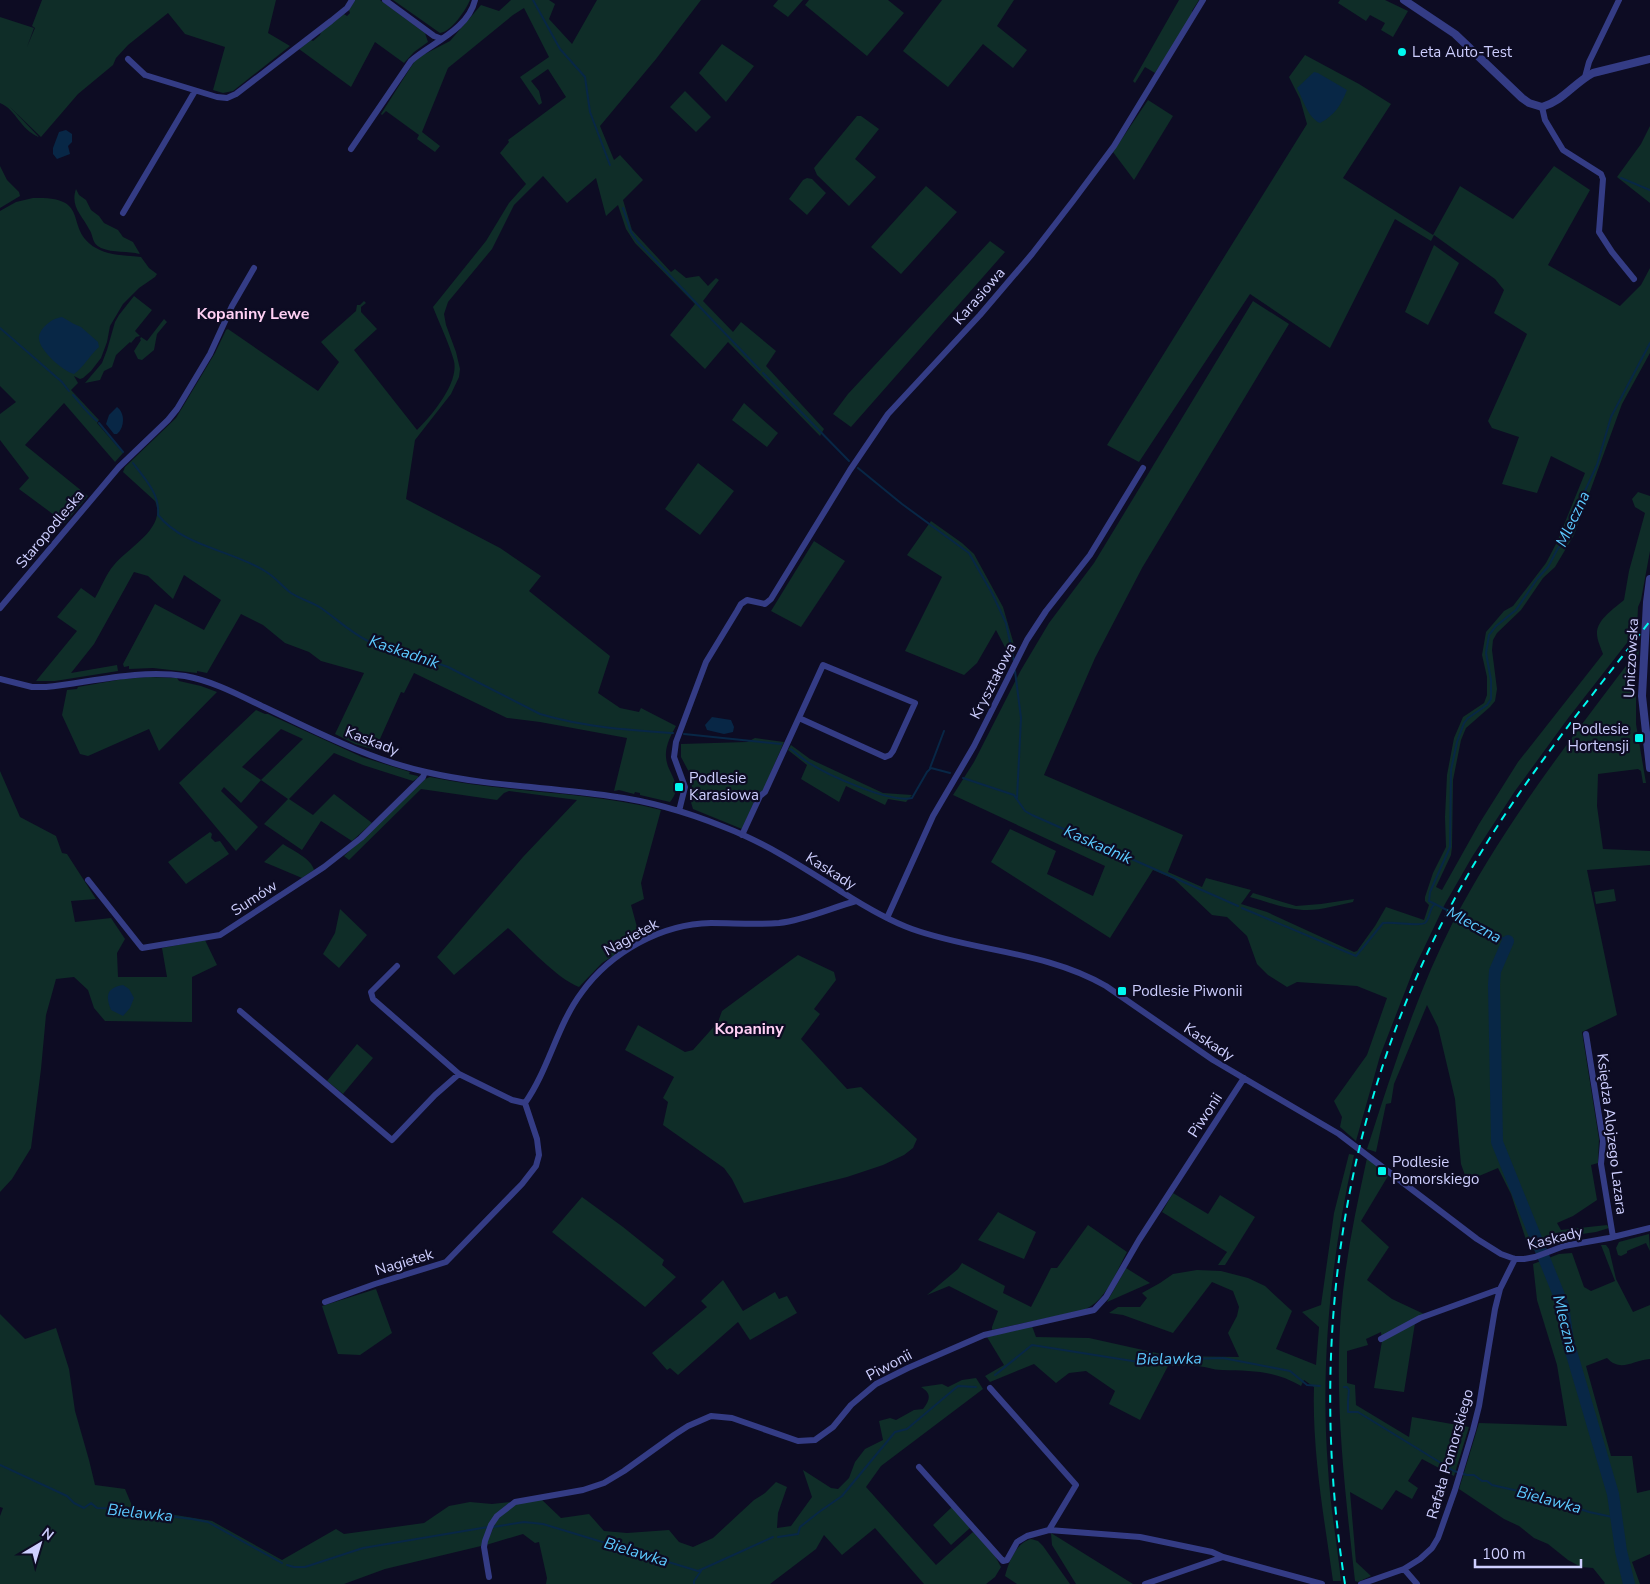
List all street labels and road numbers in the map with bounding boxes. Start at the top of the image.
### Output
street label: Karasiowa [949,263,1009,329]
street label: Staropodleska [11,486,89,572]
street label: Uniczowska [1619,618,1643,698]
street label: Kryształowa [965,639,1021,723]
street label: Kaskady [342,722,402,761]
street label: Kaskady [802,848,860,895]
street label: Sumów [227,875,281,920]
street label: Nagietek [600,913,663,960]
street label: Kaskady [1180,1018,1238,1066]
street label: Księdza Alojzego Lazara [1592,1052,1632,1216]
street label: Piwonii [1183,1089,1227,1141]
street label: Kaskady [1525,1221,1585,1255]
street label: Nagietek [372,1244,436,1280]
street label: Piwonii [863,1345,915,1385]
street label: Rafała Pomorskiego [1422,1387,1478,1521]

